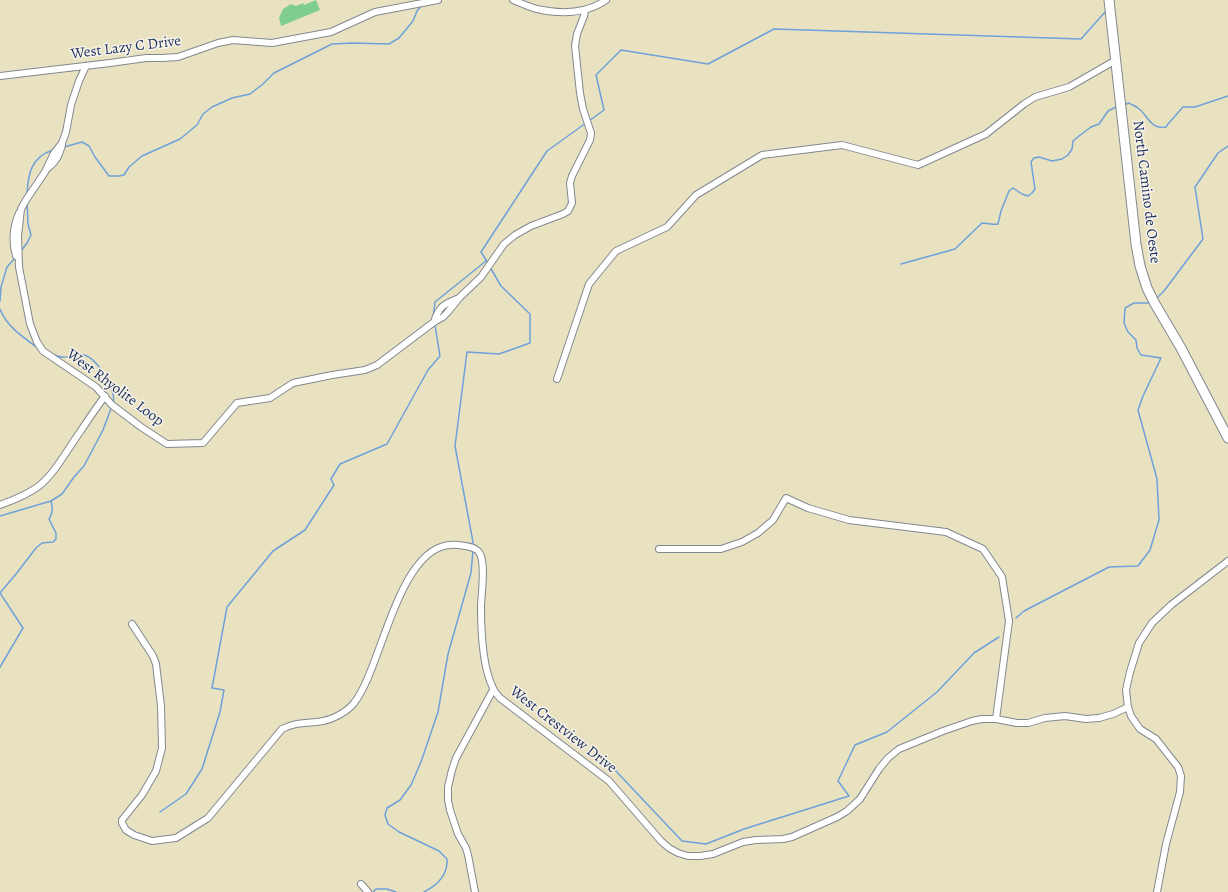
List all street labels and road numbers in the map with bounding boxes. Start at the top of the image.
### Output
street label: West Lazy C Drive [70,32,182,64]
street label: North Camino de Oeste [1128,119,1164,265]
street label: West Rhyolite Loop [63,346,167,430]
street label: West Crestview Drive [506,683,620,777]

